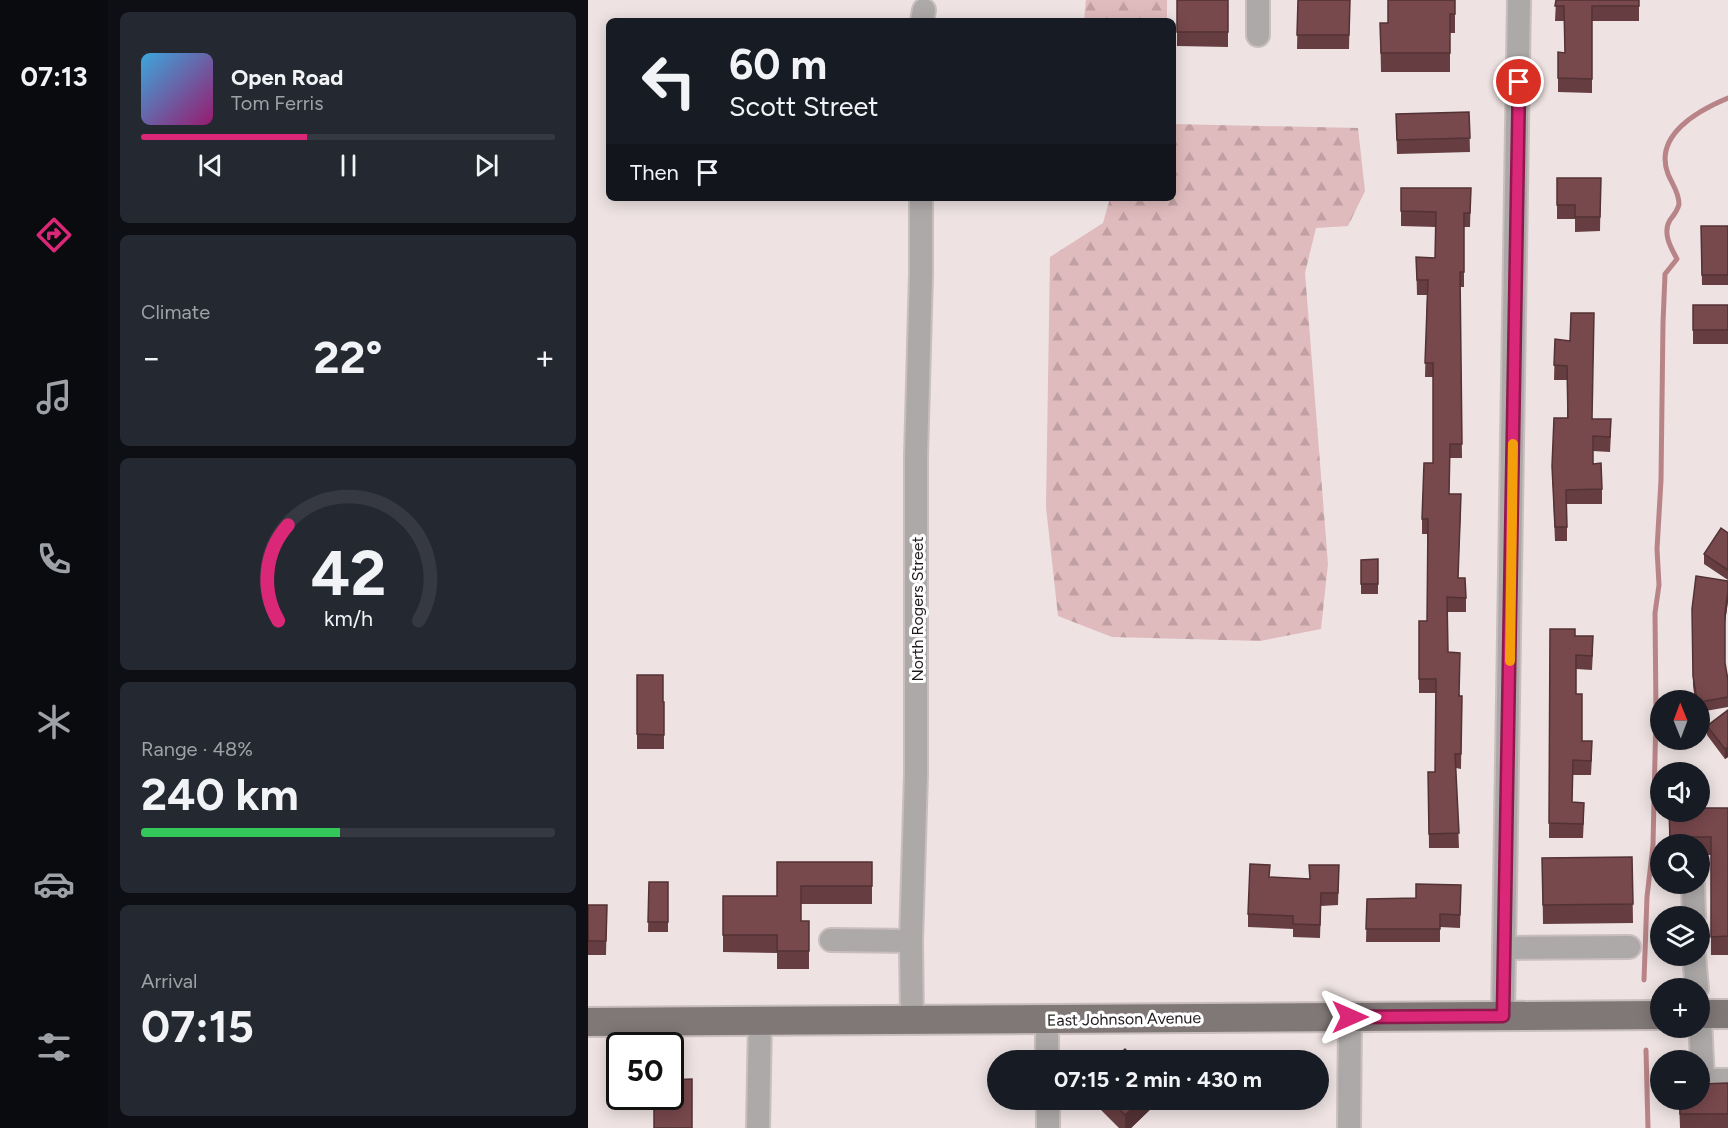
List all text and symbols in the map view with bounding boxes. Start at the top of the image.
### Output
text: 60 m [729,39,827,90]
icon: left [630,42,708,120]
pin [1493,56,1544,107]
text: 07:13 [20,60,88,93]
text: Open Road [231,64,343,91]
icon: arrive [1502,65,1535,98]
text: Scott Street [729,90,879,123]
text: Tom Ferris [231,91,324,115]
icon: previous [194,149,227,182]
icon: pause [332,149,365,182]
icon: next [470,149,503,182]
icon: arrive [691,156,724,189]
text: Then [630,159,679,186]
icon: directions [33,214,75,256]
text: Climate [141,300,210,324]
text: 22° [313,330,383,384]
text: − [141,338,162,377]
text: + [534,338,555,377]
icon: music [33,376,75,418]
text: 42 [310,536,386,611]
street label: North Rogers Street [908,536,927,682]
icon: phone [33,538,75,580]
text: km/h [324,606,372,631]
north arrow [1650,690,1710,750]
map controls [1650,690,1710,1110]
icon: climate [33,701,75,743]
text: Range · 48% [141,737,253,761]
button: sound [1650,762,1710,822]
text: 240 km [141,767,299,821]
button: search [1650,834,1710,894]
icon: car [33,863,75,905]
button: layers [1650,906,1710,966]
text: Arrival [141,969,197,993]
button: + [1650,978,1710,1038]
position arrow [1318,985,1382,1049]
text: 07:15 [141,999,254,1053]
street label: East Johnson Avenue [1047,1008,1202,1030]
icon: filters [33,1026,75,1068]
speed limit sign: 50 [606,1032,684,1110]
button: − [1650,1050,1710,1110]
text: 07:15 · 2 min · 430 m [1054,1066,1262,1093]

